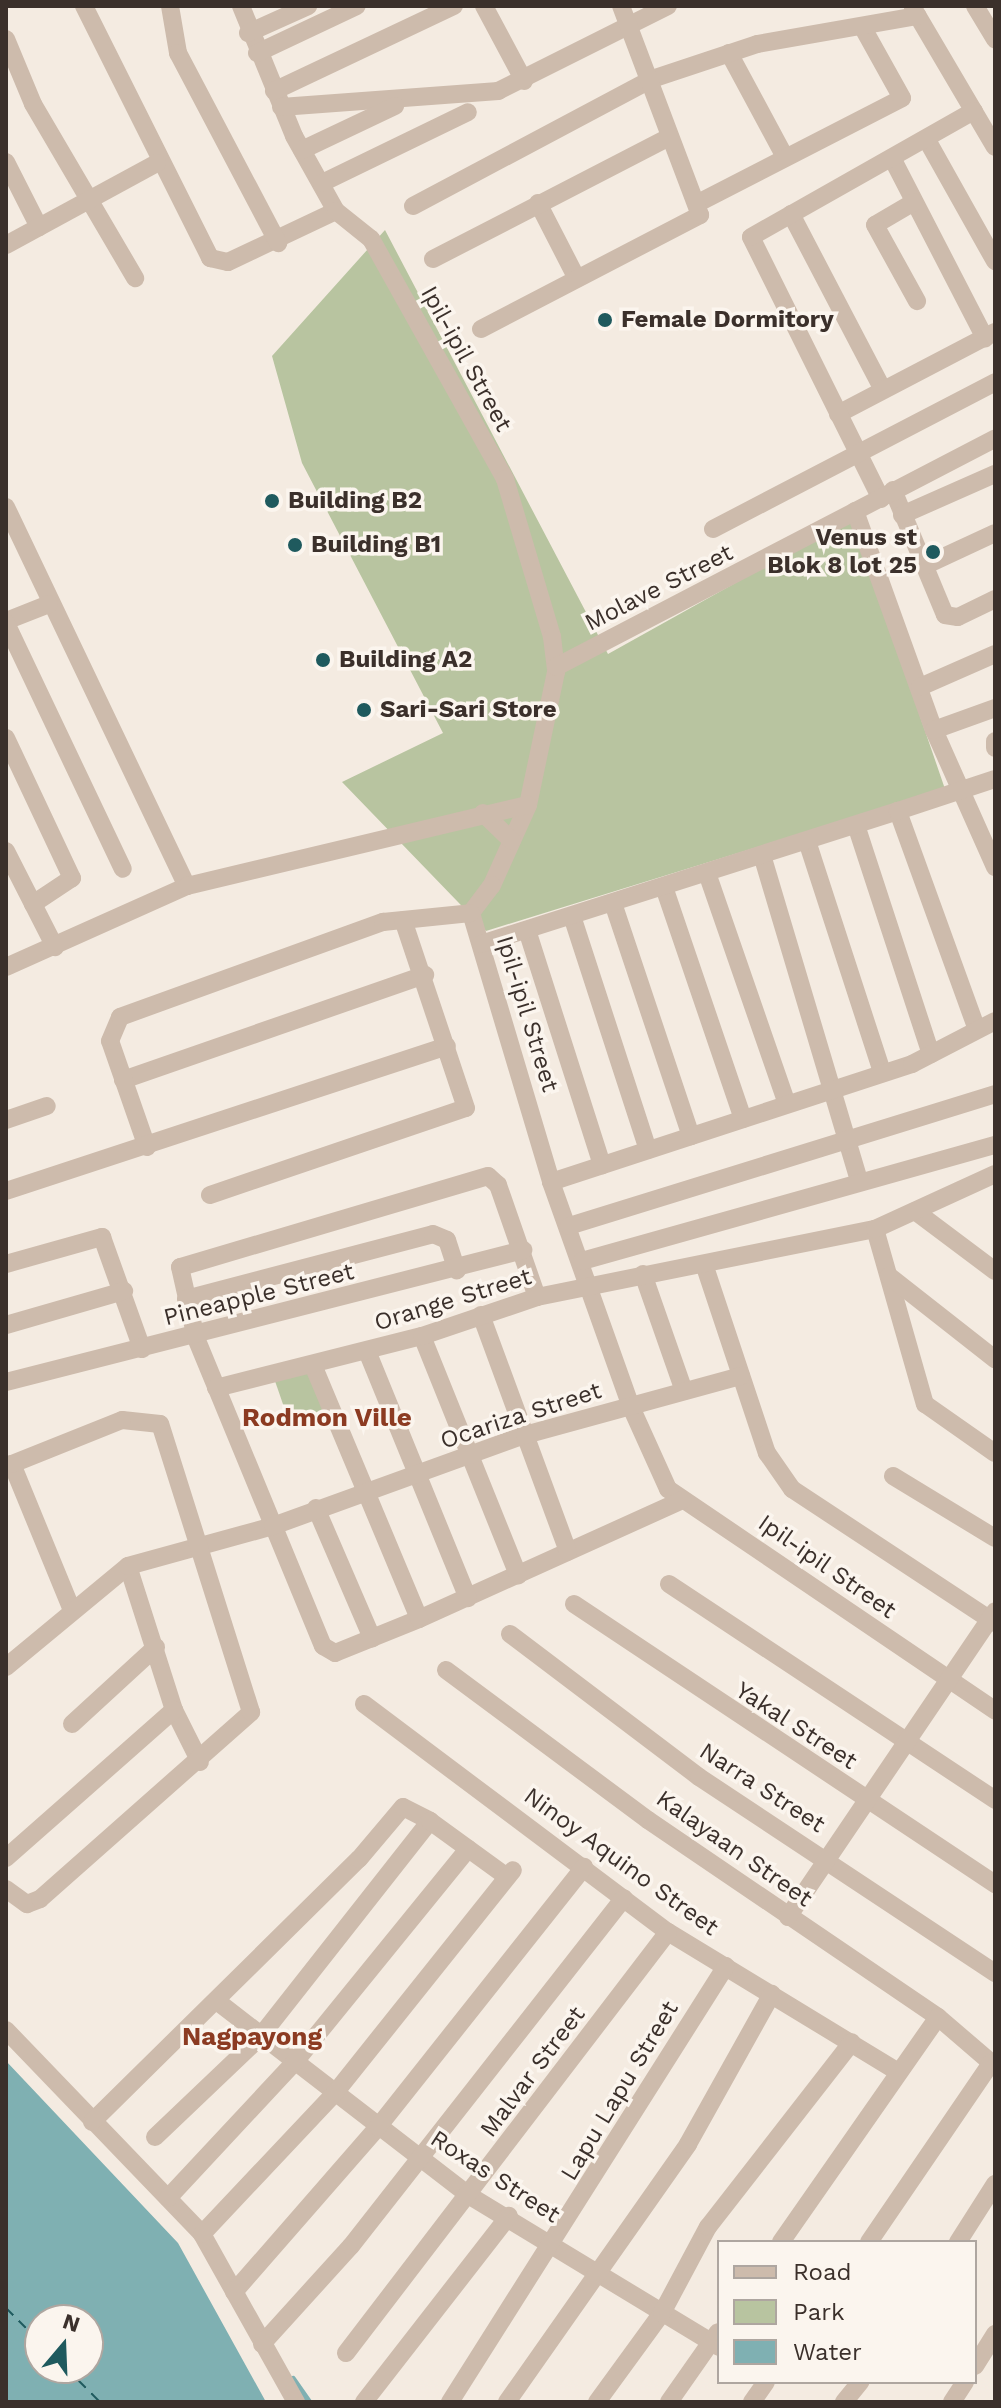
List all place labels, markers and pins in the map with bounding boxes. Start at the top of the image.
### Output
place label: Female Dormitory [621,306,834,334]
marker: Female Dormitory [596,311,614,329]
place label: Building B2 [288,487,422,515]
marker: Building B2 [263,492,281,510]
place label: Venus st Blok 8 lot 25 [767,524,917,580]
place label: Building B1 [311,531,441,559]
marker: Building B1 [286,536,304,554]
marker: Venus st Blok 8 lot 25 [924,543,942,561]
place label: Building A2 [339,646,473,674]
marker: Building A2 [314,651,332,669]
place label: Sari-Sari Store [380,696,557,724]
marker: Sari-Sari Store [355,701,373,719]

